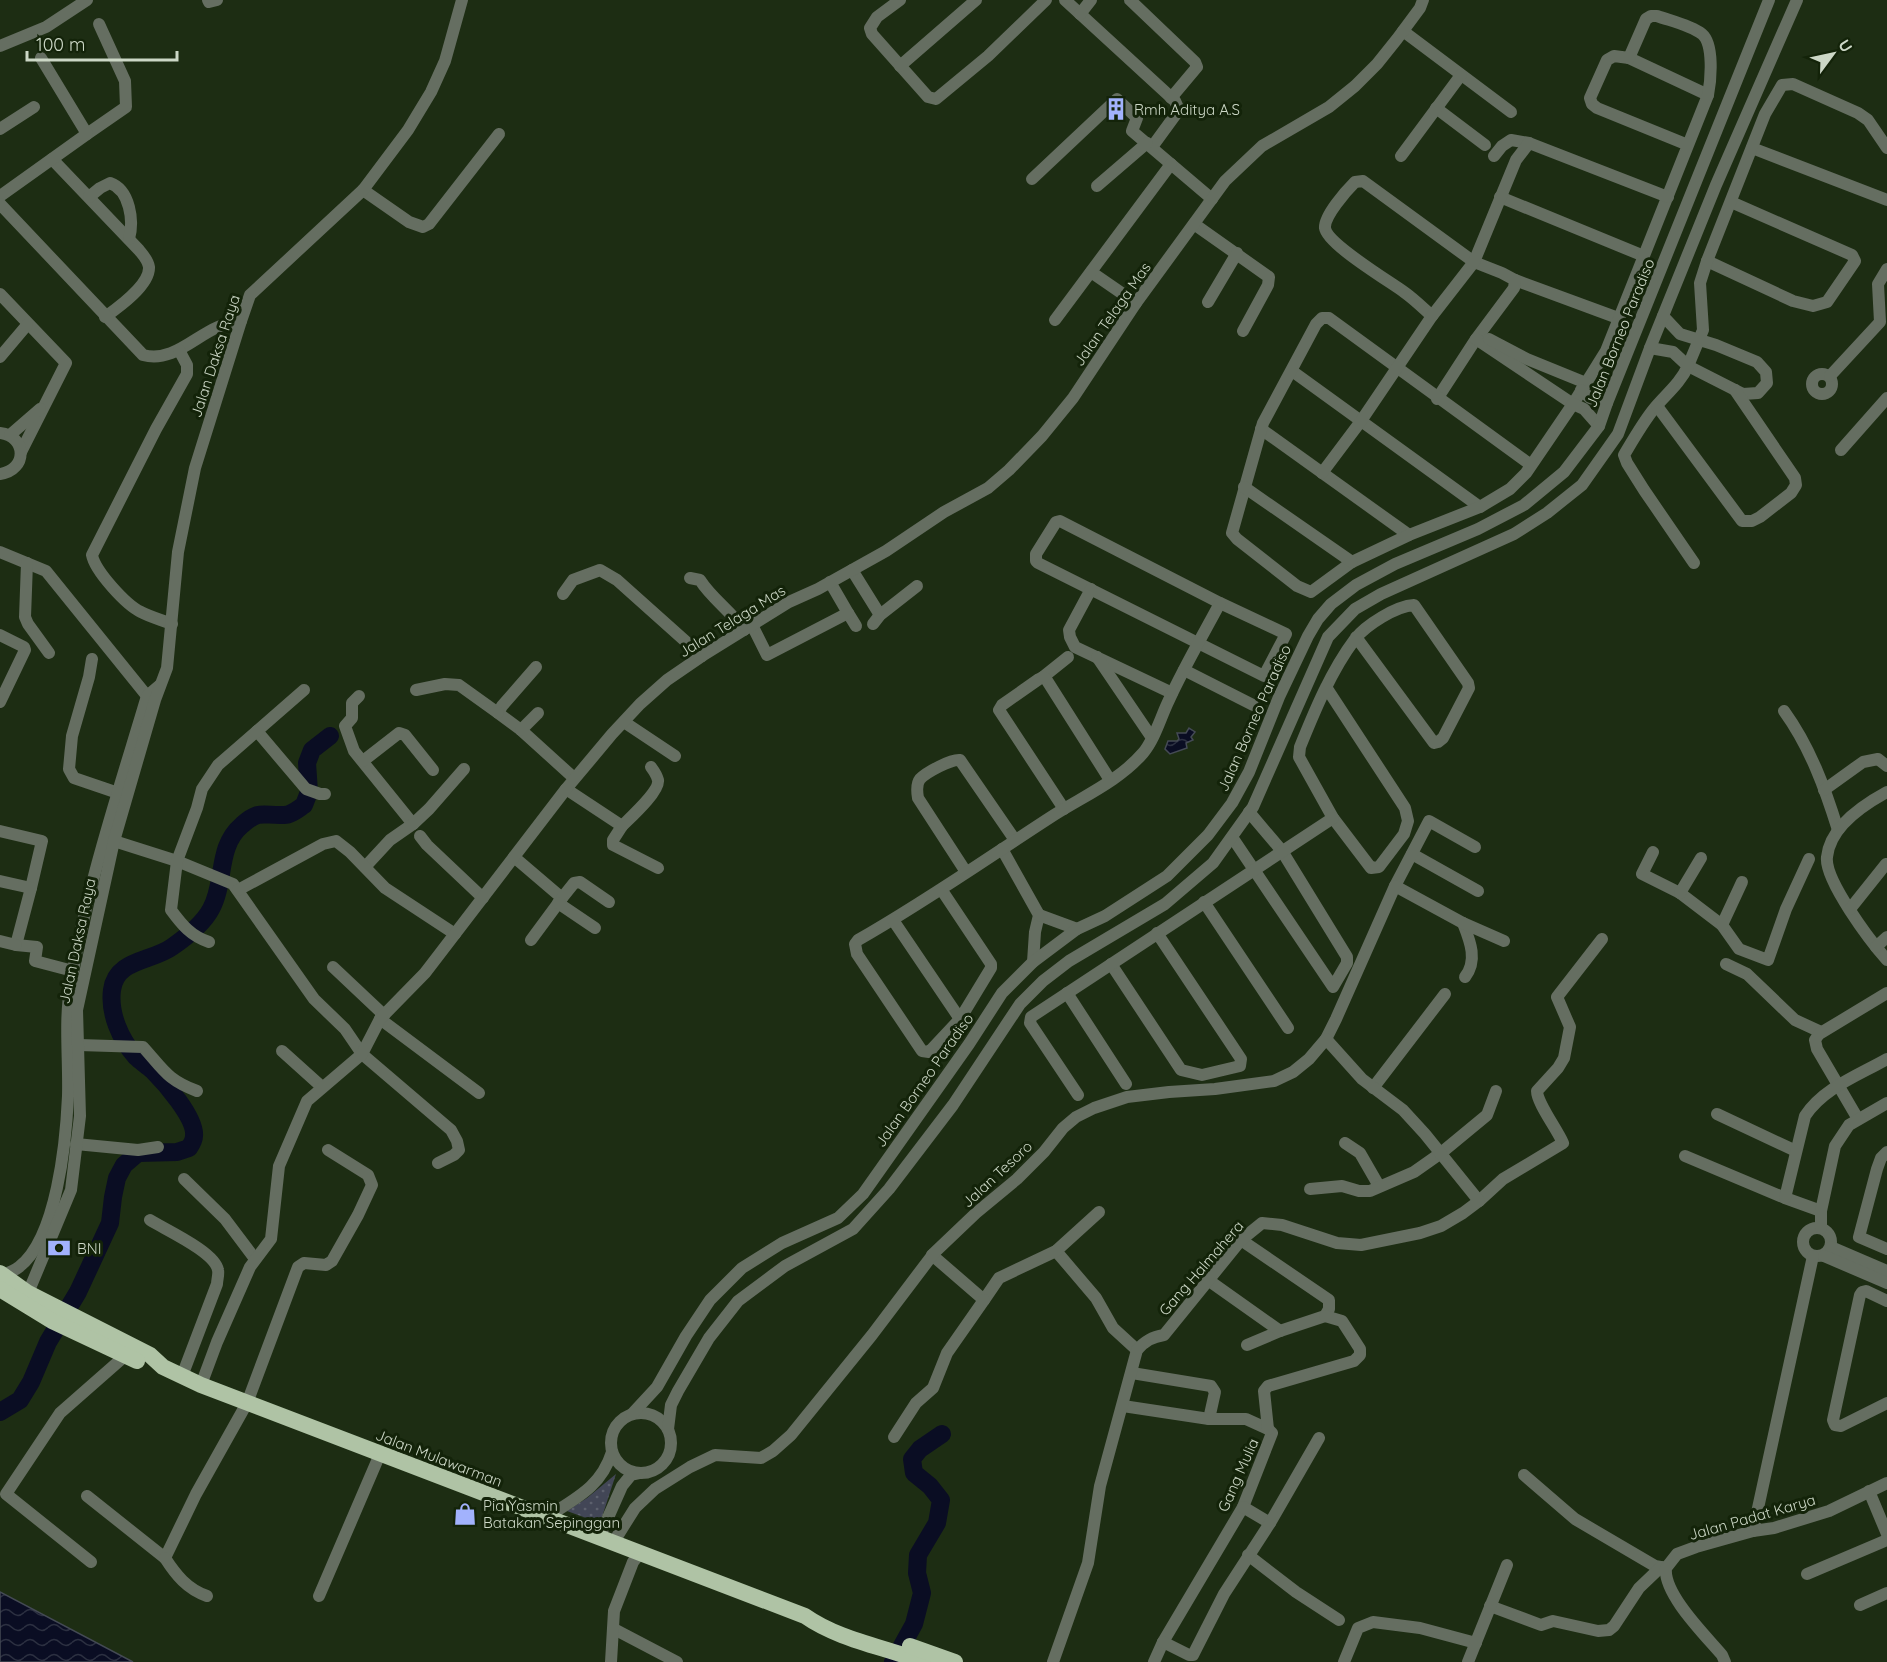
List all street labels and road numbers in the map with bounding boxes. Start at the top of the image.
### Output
street label: Jalan Borneo Paradiso [1581,256,1659,410]
street label: Jalan Telaga Mas [1069,258,1155,370]
street label: Jalan Daksa Raya [186,292,244,420]
street label: Jalan Telaga Mas [675,581,789,661]
street label: Jalan Borneo Paradiso [1213,642,1295,794]
street label: Jalan Daksa Raya [54,876,100,1006]
street label: Jalan Borneo Paradiso [871,1009,977,1151]
street label: Jalan Tesoro [958,1137,1036,1211]
street label: Gang Halmahera [1155,1217,1247,1319]
street label: Jalan Mulawarman [373,1425,505,1491]
street label: Gang Mulia [1213,1435,1263,1515]
street label: Jalan Padat Karya [1686,1490,1818,1544]

